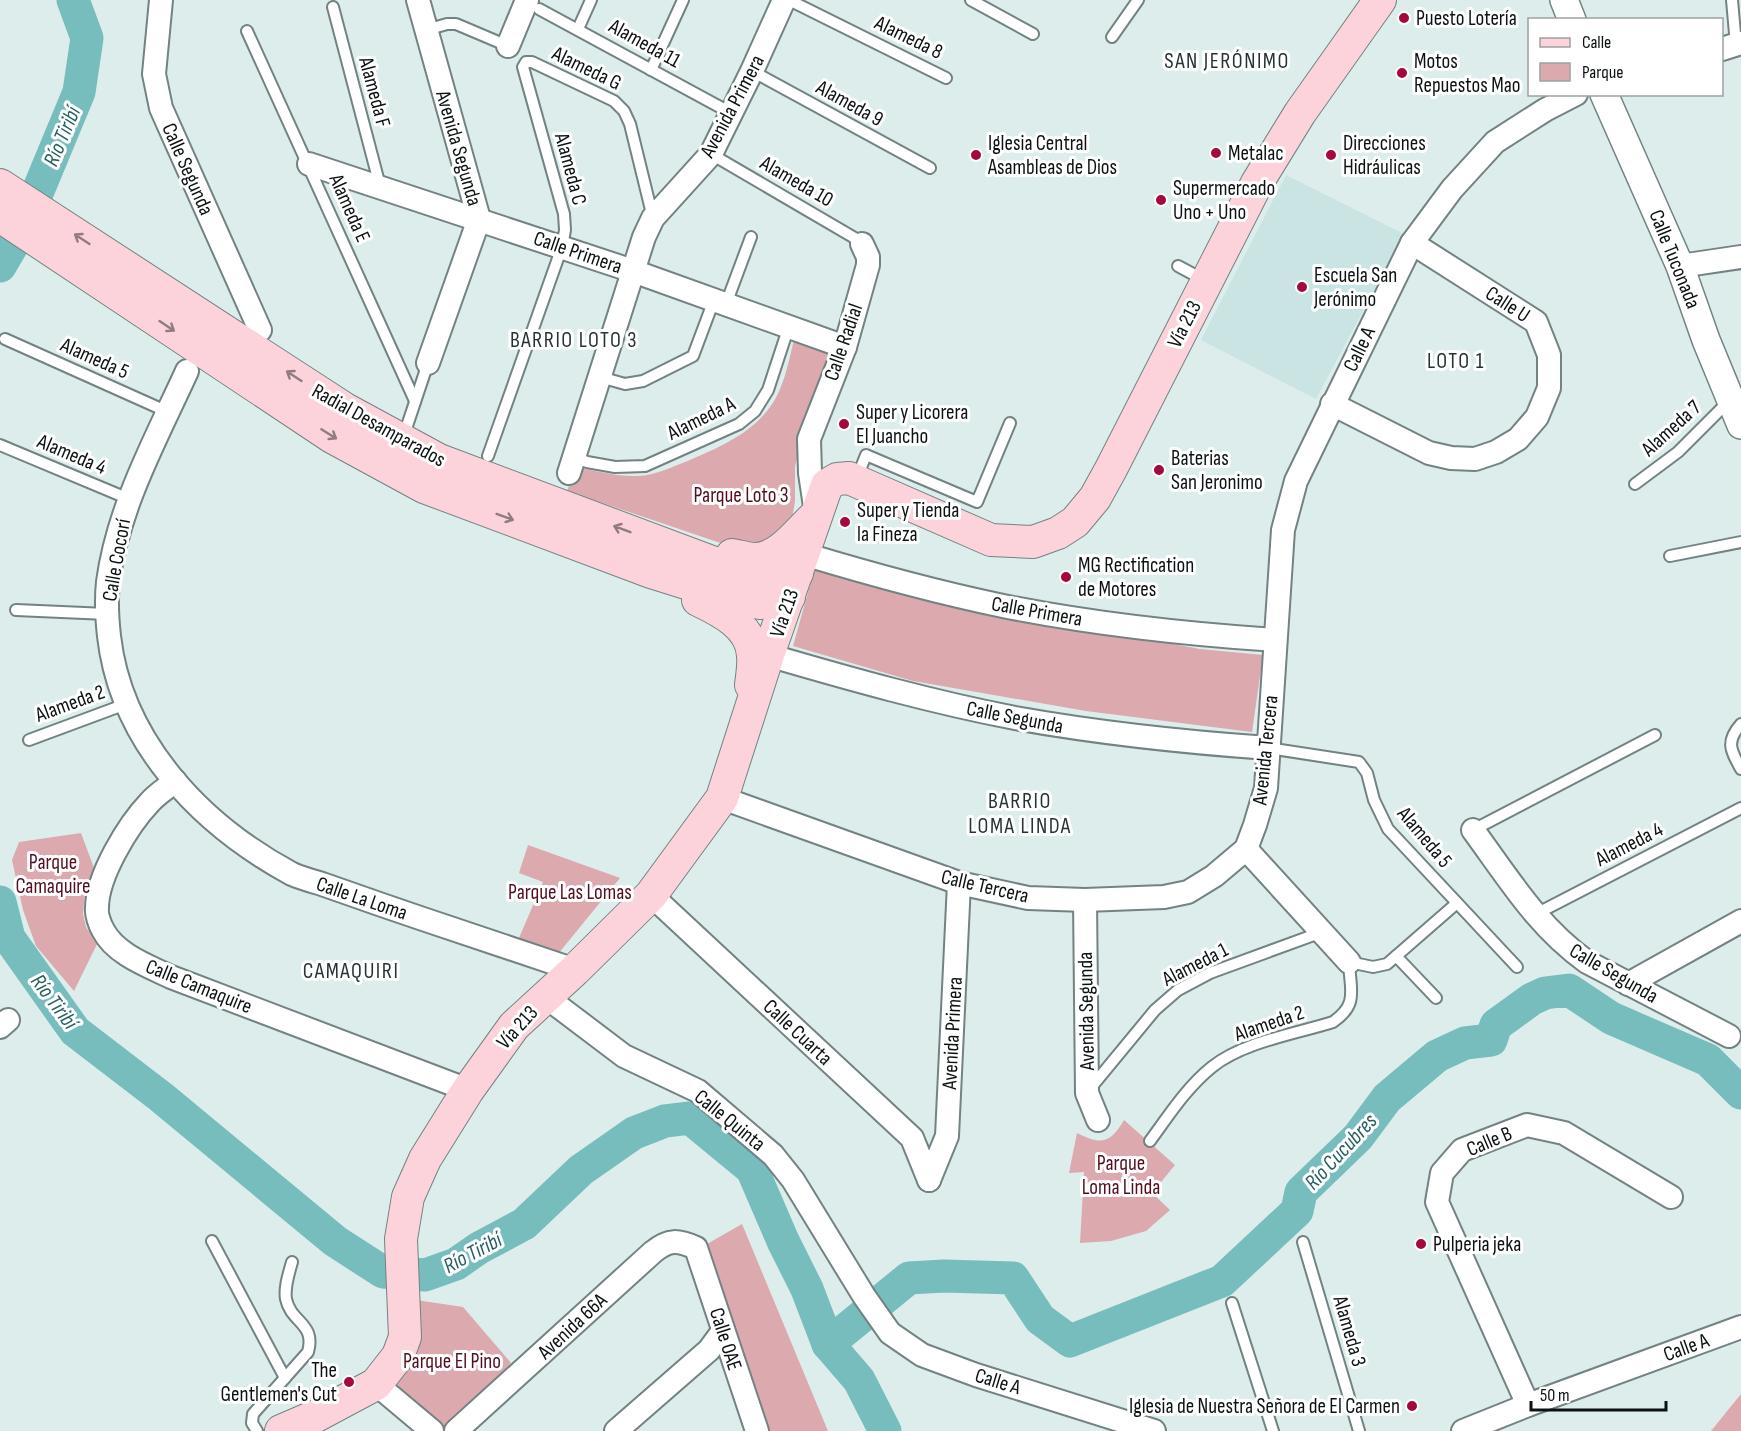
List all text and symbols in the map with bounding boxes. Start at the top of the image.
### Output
place label: Puesto Lotería [1416,6,1517,31]
street label: Alameda 8 [870,10,947,65]
marker: Puesto Lotería [1397,11,1411,25]
street label: Alameda 11 [604,13,686,74]
legend [1528,18,1723,96]
text: Calle [1582,32,1611,53]
street label: Alameda G [547,41,625,96]
district label: SAN JERÓNIMO [1164,48,1290,75]
place label: Motos Repuestos Mao [1414,49,1520,98]
street label: Avenida Primera [694,51,770,163]
street label: Alameda F [353,53,396,130]
text: Parque [1582,62,1623,83]
marker: Motos Repuestos Mao [1395,66,1409,80]
street label: Alameda 9 [811,74,888,132]
street label: Avenida Segunda [430,87,487,209]
water label: Río Tiribí [38,101,88,170]
street label: Calle Segunda [156,119,219,219]
street label: Alameda C [549,129,592,208]
place label: Iglesia Central Asambleas de Dios [987,131,1117,180]
place label: Direcciones Hidráulicas [1343,131,1426,180]
place label: Metalac [1228,141,1284,166]
marker: Metalac [1209,146,1223,160]
marker: Iglesia Central Asambleas de Dios [969,148,983,162]
marker: Direcciones Hidráulicas [1324,148,1338,162]
street label: Alameda 10 [755,150,838,212]
street label: Alameda E [323,169,376,246]
place label: Supermercado Uno + Uno [1173,176,1275,225]
marker: Supermercado Uno + Uno [1154,193,1168,207]
street label: Calle Tuconada [1643,206,1706,312]
street label: Calle Primera [530,226,625,279]
one-way arrow [74,233,91,245]
place label: Escuela San Jerónimo [1313,263,1397,312]
marker: Escuela San Jerónimo [1295,280,1309,294]
street label: Calle U [1481,281,1535,328]
street label: Vía 213 [1162,296,1207,352]
street label: Calle Radial [819,300,868,384]
one-way arrow [158,320,175,332]
street label: Calle A [1338,322,1381,376]
district label: BARRIO LOTO 3 [510,327,638,354]
street label: Alameda 5 [56,332,133,384]
district label: LOTO 1 [1427,348,1485,375]
one-way arrow [285,370,302,383]
street label: Radial Desamparados [308,378,450,472]
street label: Alameda A [662,391,740,446]
street label: Alameda 7 [1636,395,1707,462]
place label: Super y Licorera El Juancho [856,400,968,449]
marker: Super y Licorera El Juancho [837,417,851,431]
street label: Alameda 4 [33,428,110,480]
one-way arrow [320,429,337,441]
place label: Baterias San Jeronimo [1171,446,1263,495]
marker: Baterias San Jeronimo [1152,463,1166,477]
park label: Parque Loto 3 [693,483,789,508]
place label: Super y Tienda la Fineza [857,498,959,547]
one-way arrow [495,513,514,524]
marker: Super y Tienda la Fineza [838,515,852,529]
street label: Calle Cocorí [97,517,136,603]
one-way arrow [613,523,631,534]
place label: MG Rectification de Motores [1078,553,1194,602]
marker: MG Rectification de Motores [1059,570,1073,584]
street label: Vía 213 [765,586,804,641]
street label: Calle Primera [989,591,1084,632]
street label: Alameda 2 [31,679,108,728]
street label: Avenida Tercera [1247,694,1284,807]
street label: Calle Segunda [964,696,1065,739]
district label: BARRIO LOMA LINDA [968,788,1072,840]
street label: Alameda 5 [1391,801,1457,873]
street label: Alameda 4 [1591,817,1667,872]
park label: Parque Camaquire [15,850,91,899]
street label: Calle Tercera [939,864,1031,909]
street label: Calle La Loma [313,871,411,926]
park label: Parque Las Lomas [508,880,632,905]
street label: Alameda 1 [1157,937,1233,992]
street label: Calle Segunda [1565,938,1662,1009]
street label: Avenida Segunda [1073,951,1100,1072]
street label: Calle Camaquire [142,954,256,1019]
district label: CAMAQUIRI [303,958,399,985]
water label: Río Tiribí [24,969,85,1036]
street label: Avenida Primera [937,976,968,1091]
street label: Calle Cuarta [758,994,837,1071]
street label: Alameda 2 [1230,1000,1307,1047]
street label: Vía 213 [491,1001,543,1054]
street label: Calle Quinta [689,1084,770,1157]
water label: Río Cucubres [1299,1108,1383,1196]
street label: Calle B [1463,1121,1516,1162]
park label: Parque Loma Linda [1082,1151,1160,1200]
water label: Río Tiribí [439,1226,508,1280]
place label: Pulperia jeka [1433,1232,1521,1257]
marker: Pulperia jeka [1414,1237,1428,1251]
street label: Avenida 66A [532,1287,613,1365]
street label: Alameda 3 [1327,1292,1371,1369]
street label: Calle 0AE [704,1305,747,1374]
street label: Calle A [1660,1327,1713,1367]
park label: Parque El Pino [403,1349,501,1374]
place label: The Gentlemen's Cut [221,1358,337,1407]
street label: Calle A [972,1363,1025,1401]
scale bar [1531,1374,1666,1412]
marker: The Gentlemen's Cut [342,1375,356,1389]
text: 50 m [1540,1385,1570,1406]
place label: Iglesia de Nuestra Señora de El Carmen [1129,1394,1400,1419]
marker: Iglesia de Nuestra Señora de El Carmen [1405,1399,1419,1413]

